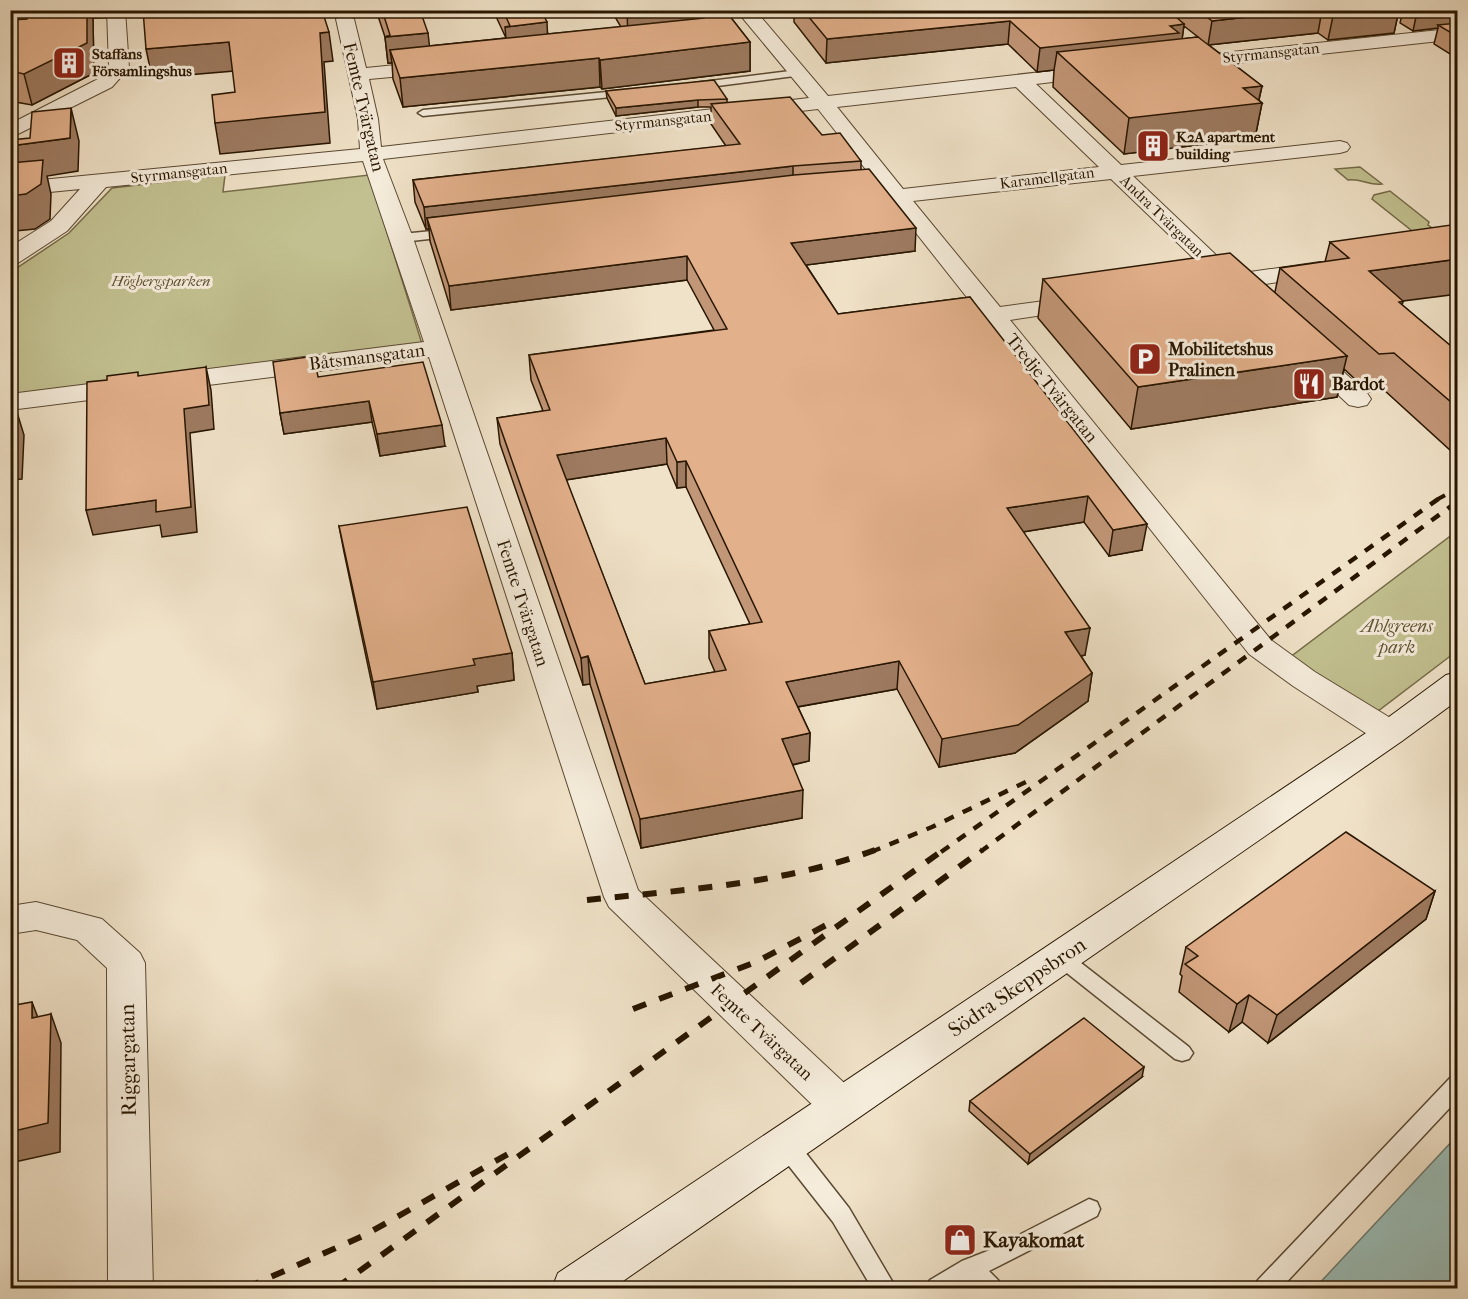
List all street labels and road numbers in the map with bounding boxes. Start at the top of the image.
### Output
street label: Styrmansgatan [1222,39,1320,67]
street label: Femte Tvärgatan [338,40,389,174]
street label: Styrmansgatan [614,107,712,135]
street label: Styrmansgatan [130,159,228,187]
street label: Karamellgatan [999,163,1096,193]
street label: Andra Tvärgatan [1116,171,1208,261]
street label: Tredje Tvärgatan [1001,330,1102,447]
street label: Båtsmansgatan [308,340,427,375]
street label: Femte Tvärgatan [492,537,553,670]
street label: Södra Skeppsbron [944,932,1090,1042]
street label: Femte Tvärgatan [706,980,818,1085]
street label: Riggargatan [115,1003,141,1117]

